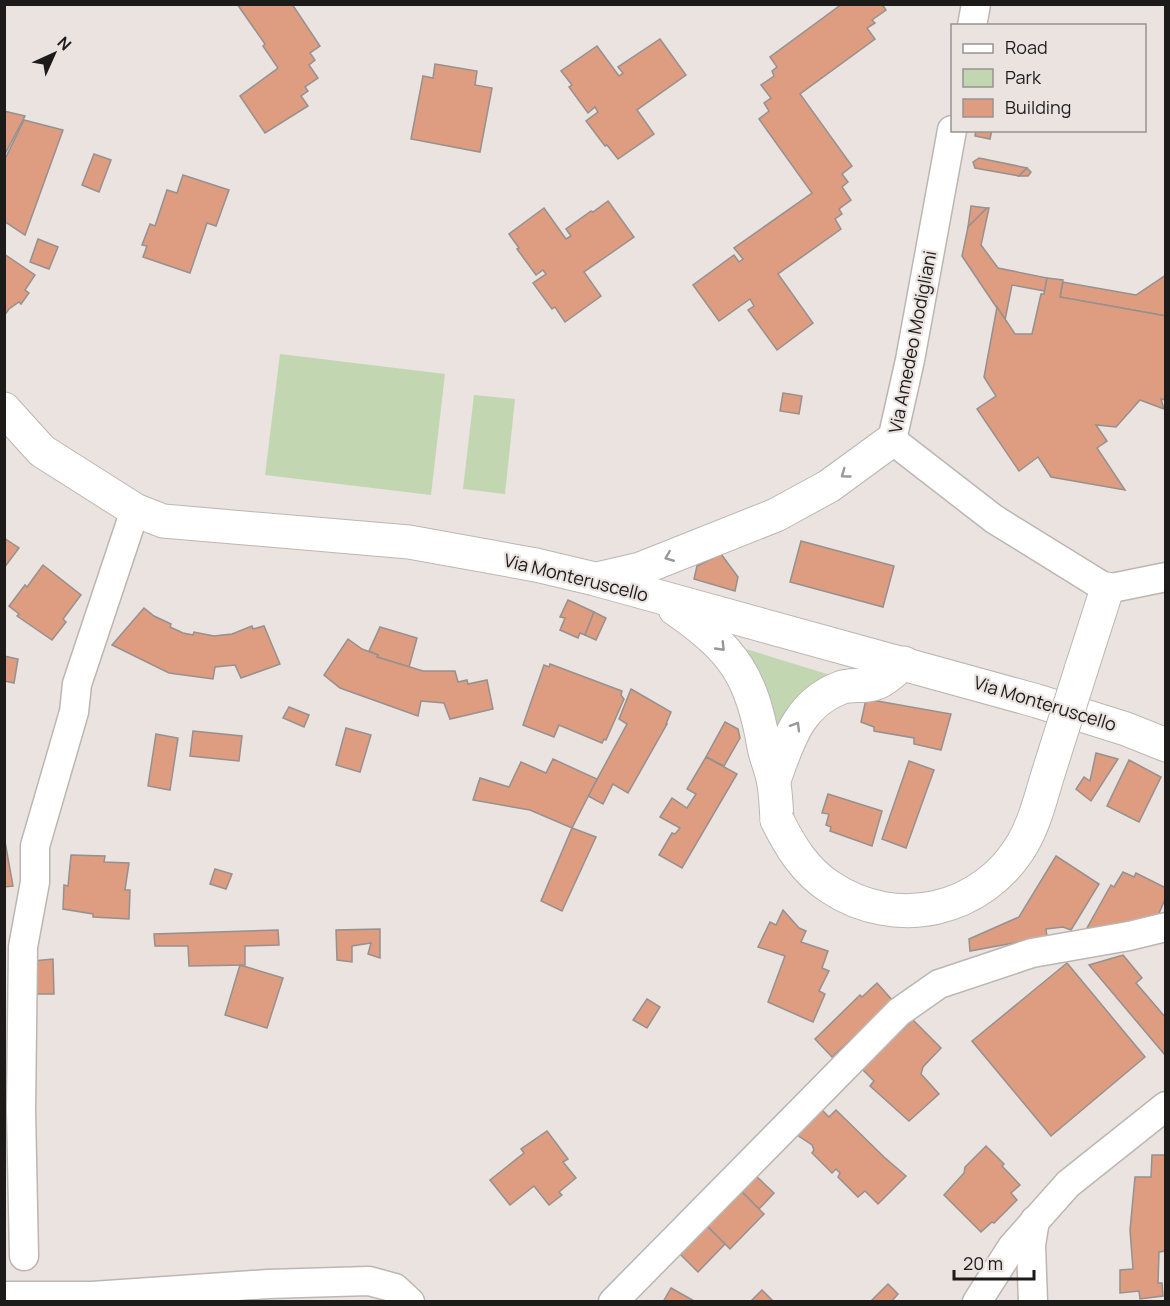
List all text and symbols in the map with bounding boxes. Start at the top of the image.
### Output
north arrow [24,24,84,84]
legend [951,24,1146,132]
text: N [53,32,76,55]
text: Road [1005,35,1048,59]
text: Park [1005,65,1042,89]
text: Building [1005,95,1071,119]
street label: Via Amedeo Modigliani [883,248,941,435]
one-way arrow [840,467,851,478]
street label: Via Monteruscello [502,547,651,607]
one-way arrow [664,550,675,562]
one-way arrow [714,640,725,650]
street label: Via Monteruscello [971,670,1120,736]
one-way arrow [789,722,801,732]
scale bar [954,1243,1034,1281]
text: 20 m [963,1251,1003,1275]

